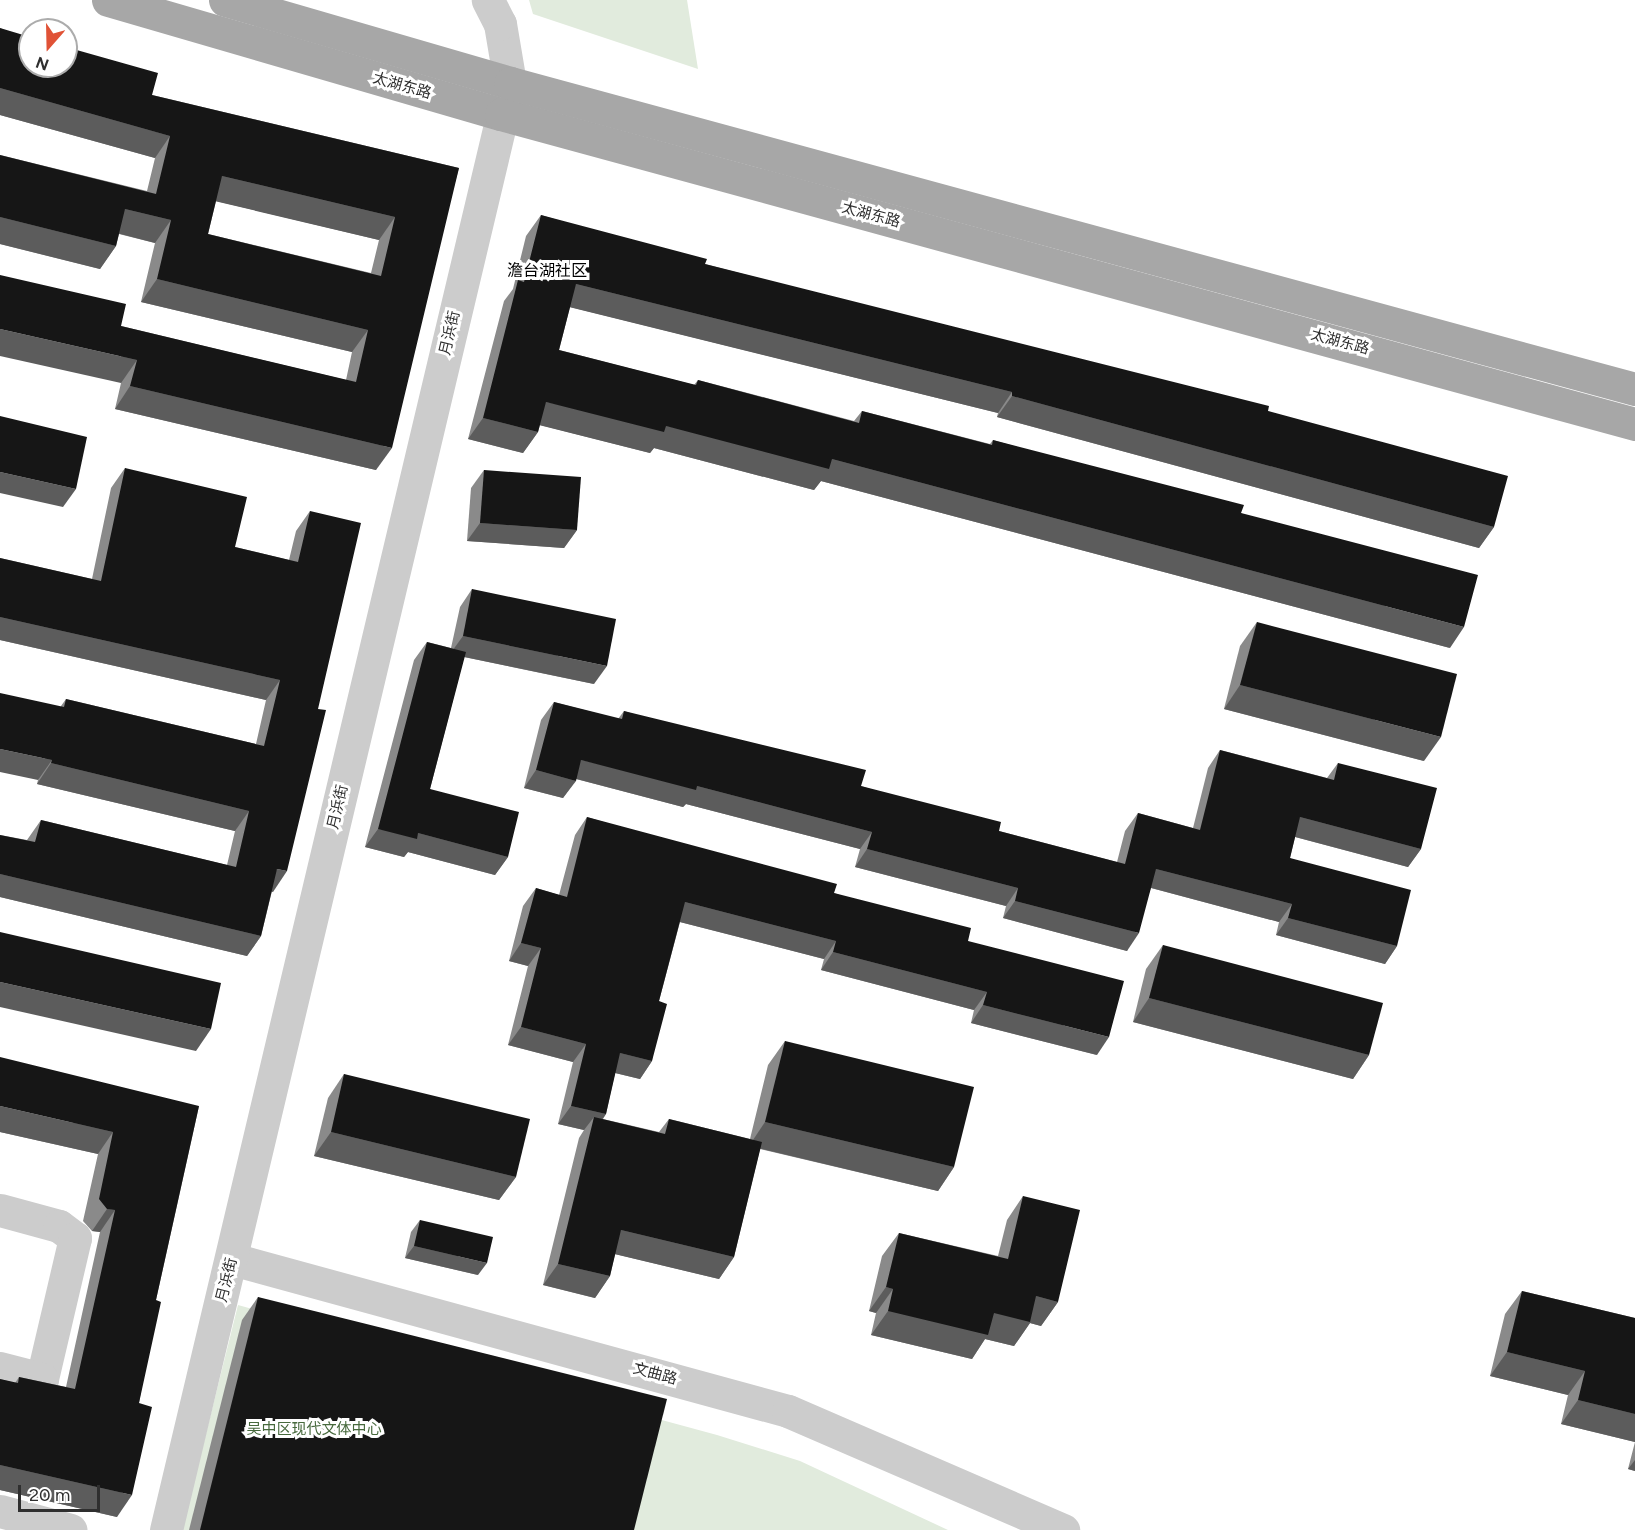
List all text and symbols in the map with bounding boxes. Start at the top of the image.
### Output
north arrow [18,18,78,78]
text: N [33,52,51,75]
street label: 太湖东路 [371,69,433,103]
street label: 太湖东路 [840,199,902,231]
district label: 澹台湖社区 [507,261,587,281]
street label: 月浜街 [436,309,464,357]
street label: 太湖东路 [1309,326,1371,358]
street label: 月浜街 [324,783,352,831]
street label: 月浜街 [213,1256,241,1304]
street label: 文曲路 [631,1359,679,1389]
park label: 吴中区现代文体中心 [247,1421,381,1439]
scale bar [21,1473,104,1511]
text: 20 m [29,1484,70,1506]

